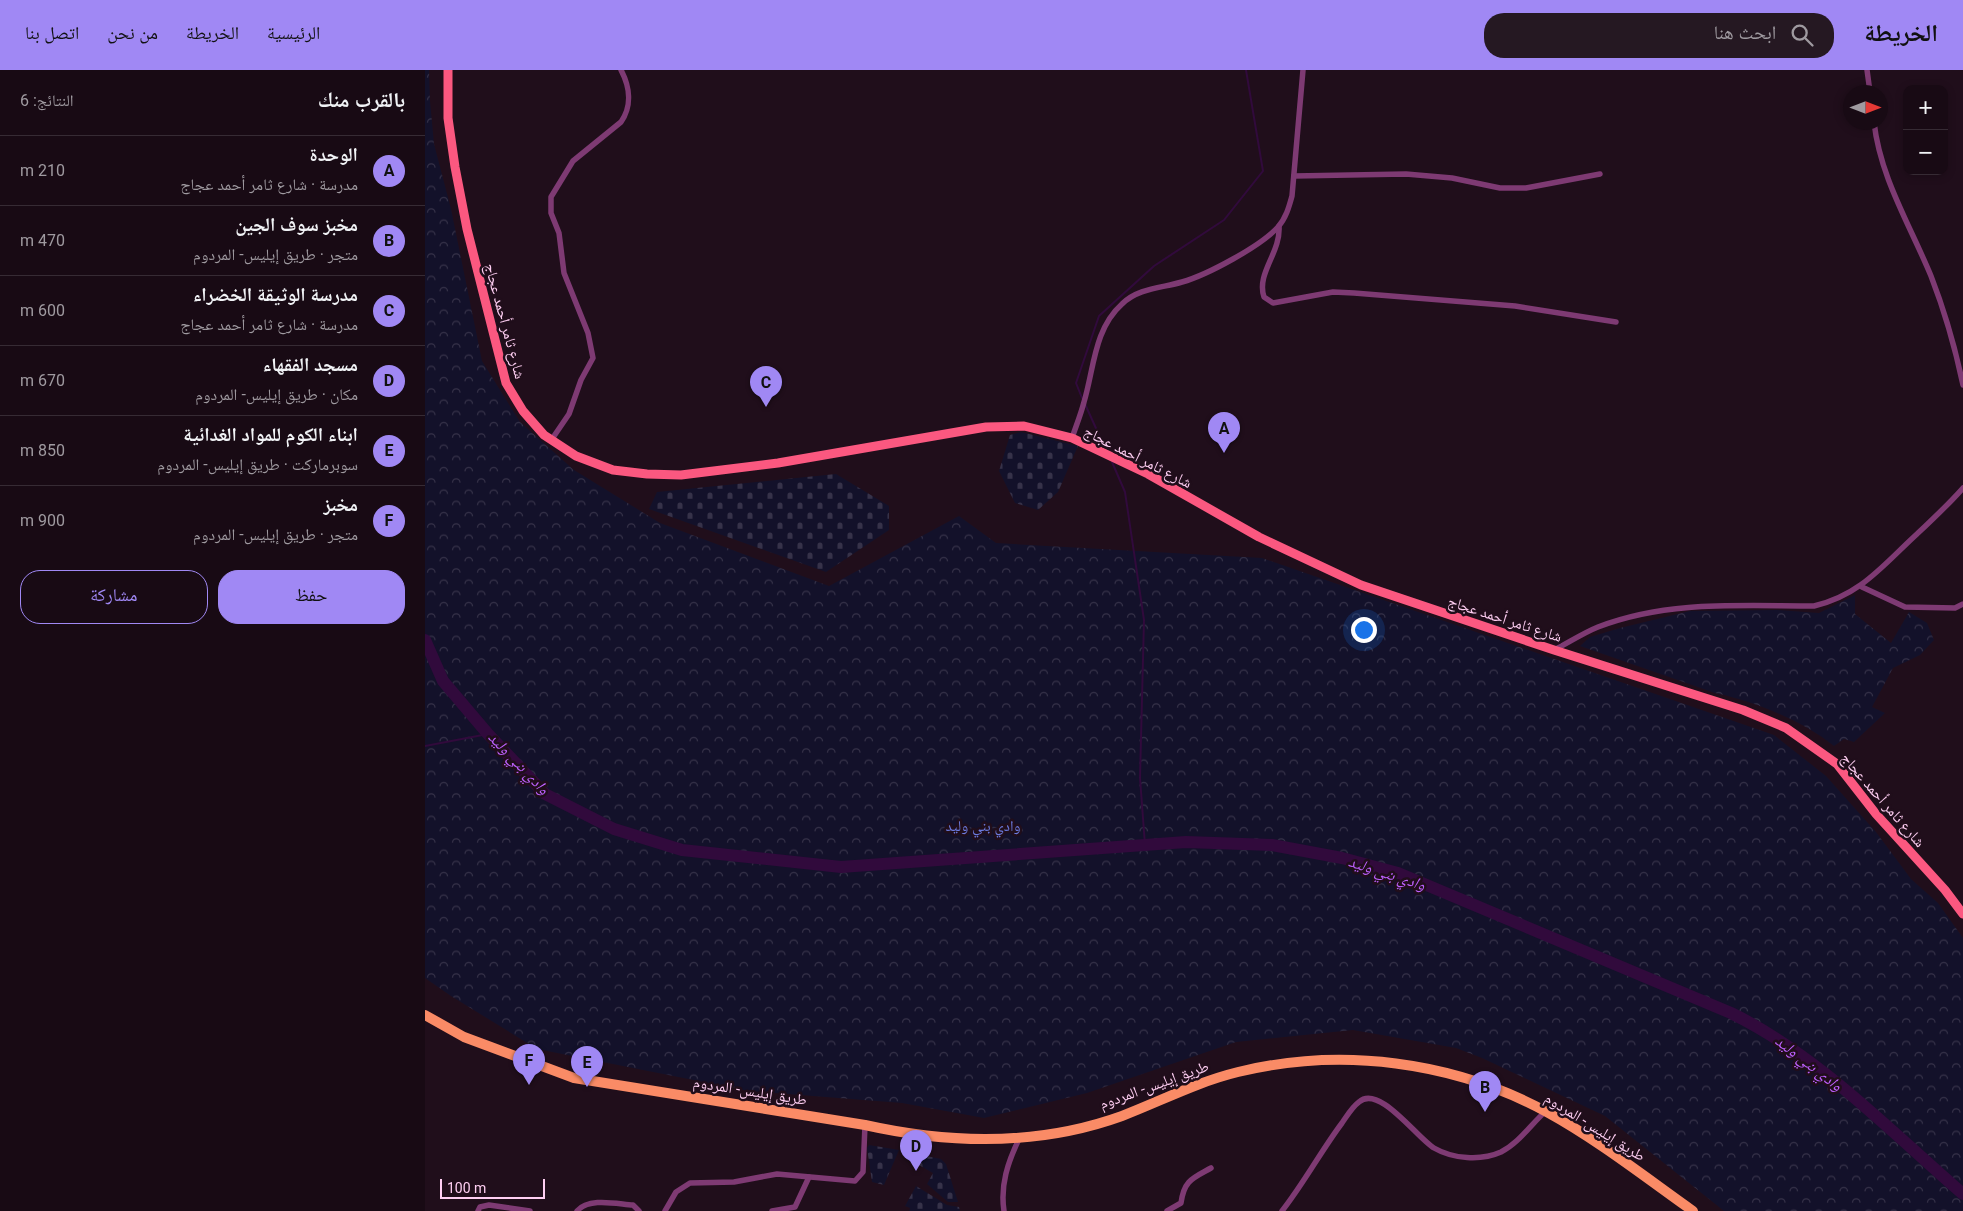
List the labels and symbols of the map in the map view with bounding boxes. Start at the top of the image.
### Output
north arrow [1843,85,1888,130]
street label: شارع ثامر أحمد عجاج [480,261,529,381]
pin: C [750,366,782,407]
pin: A [1208,412,1240,453]
street label: شارع ثامر أحمد عجاج [1081,422,1195,493]
street label: شارع ثامر أحمد عجاج [1445,592,1564,647]
your location [1351,617,1377,643]
water label: وادي بني وليد [482,728,554,801]
street label: شارع ثامر أحمد عجاج [1836,749,1929,851]
park label: وادي بني وليد [945,817,1021,838]
water label: وادي بني وليد [1345,852,1428,897]
water label: وادي بني وليد [1770,1031,1847,1098]
pin: F [513,1044,545,1085]
pin: E [571,1046,603,1087]
street label: طريق إيليس- المردوم [1097,1057,1212,1114]
pin: B [1469,1071,1501,1112]
street label: طريق إيليس- المردوم [692,1073,808,1110]
street label: طريق إيليس- المردوم [1541,1089,1649,1166]
pin: D [900,1130,932,1171]
scale bar [440,1176,545,1199]

